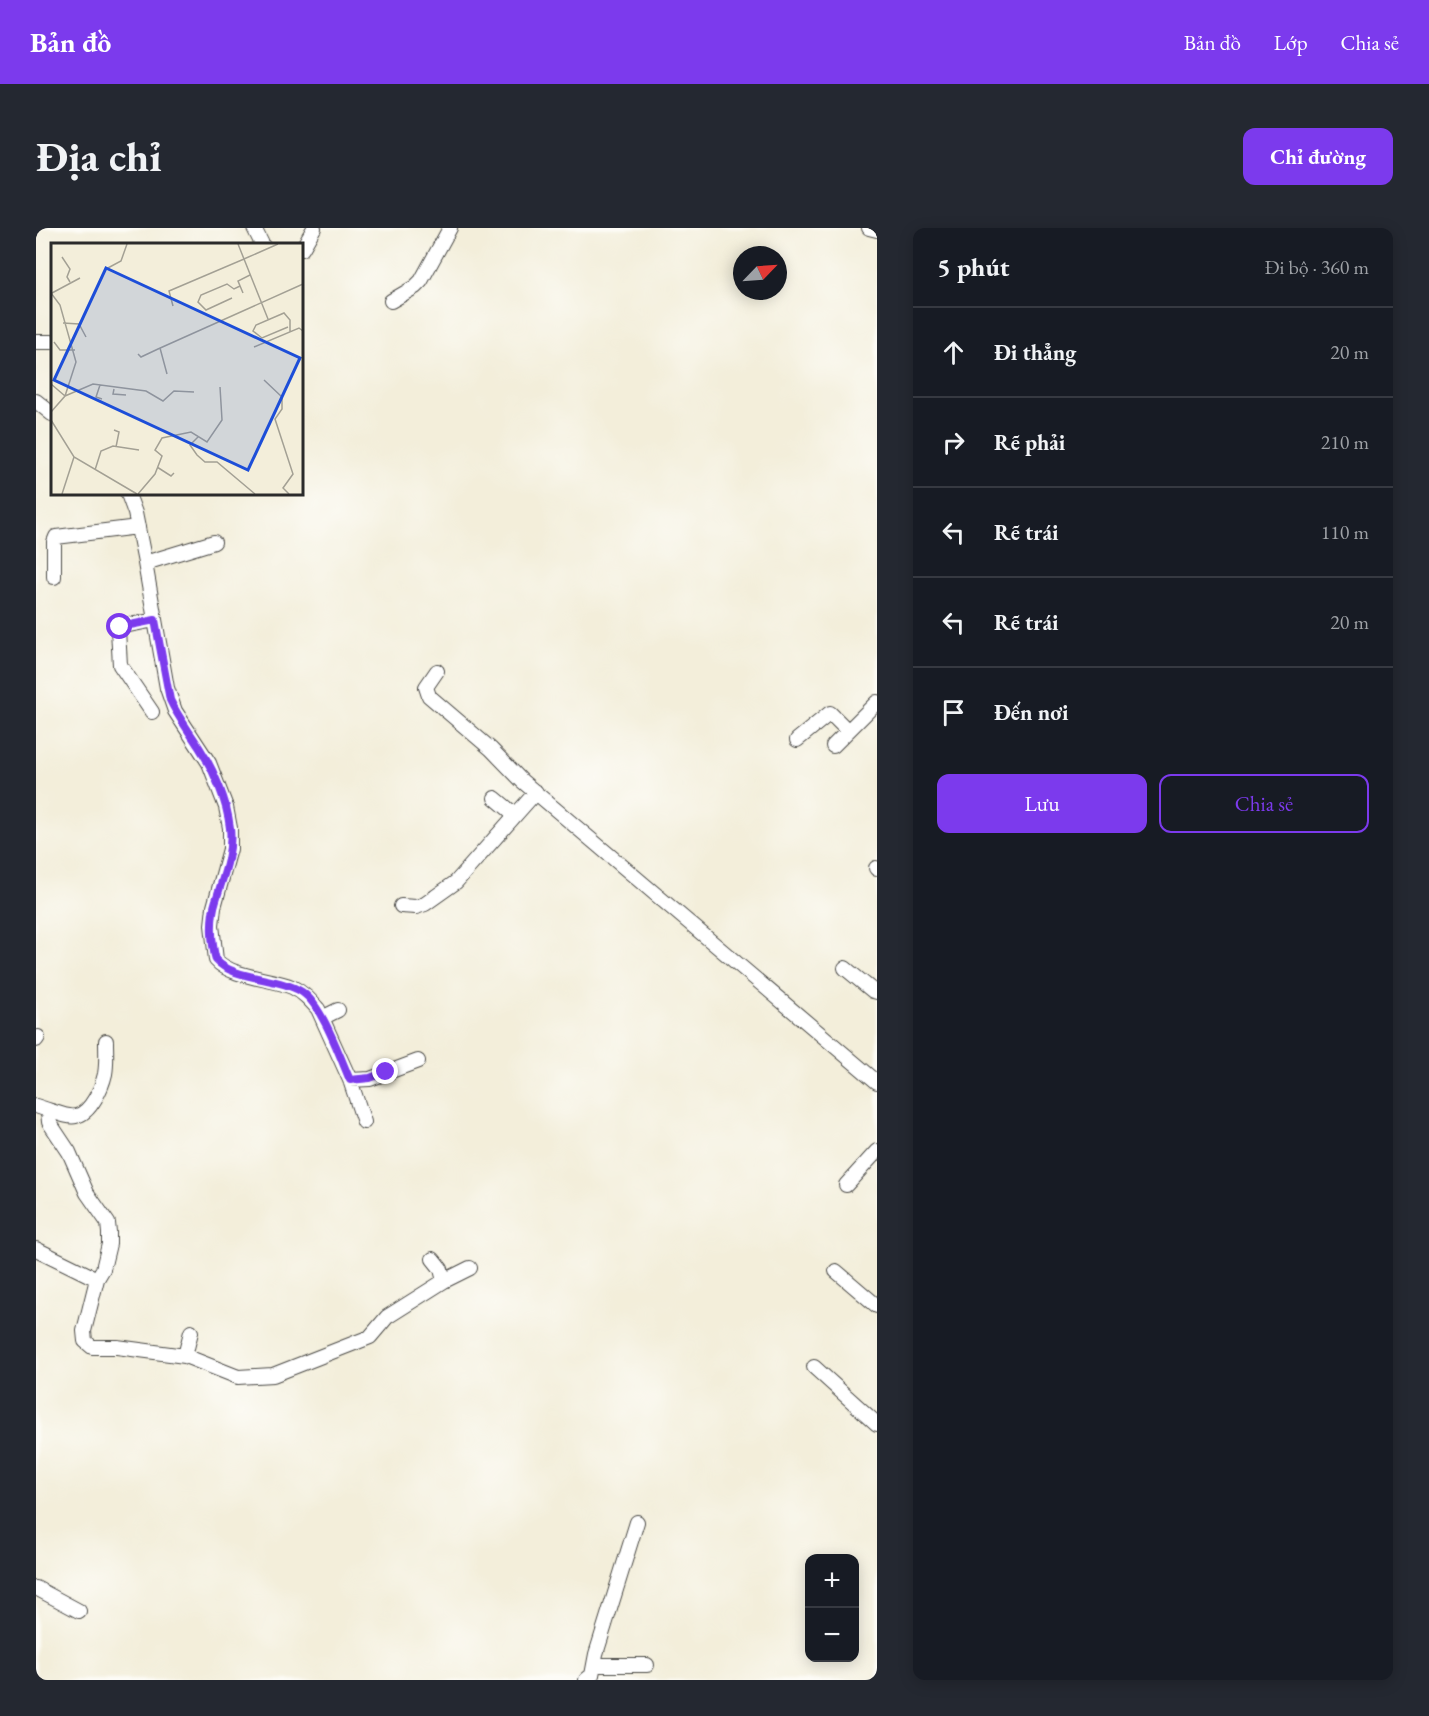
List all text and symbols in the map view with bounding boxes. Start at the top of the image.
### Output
text: Bản đồ [30,24,111,60]
text: Bản đồ [1184,29,1241,56]
text: Lớp [1274,29,1308,56]
text: Chia sẻ [1341,29,1399,56]
button: Chỉ đường [1243,128,1393,185]
text: Địa chỉ [36,129,162,184]
inset map [51,243,303,495]
north arrow [733,246,787,300]
text: 5 phút [937,250,1009,284]
text: Đi bộ · 360 m [1264,254,1369,280]
icon: ahead [937,336,970,369]
text: Đi thẳng [994,338,1076,367]
text: 20 m [1330,339,1369,365]
icon: right [937,426,970,459]
text: Rẽ phải [994,428,1065,457]
text: 210 m [1321,429,1369,455]
icon: left [937,516,970,549]
text: Rẽ trái [994,518,1059,547]
text: 110 m [1321,519,1369,545]
icon: left [937,606,970,639]
text: Rẽ trái [994,608,1059,637]
text: 20 m [1330,609,1369,635]
route start [106,613,132,639]
icon: arrive [937,696,970,729]
text: Đến nơi [994,698,1069,727]
button: Lưu [937,774,1147,833]
button: Chia sẻ [1159,774,1369,833]
route end [372,1058,398,1084]
map controls [805,1554,859,1662]
button: + [805,1554,859,1608]
button: − [805,1608,859,1662]

